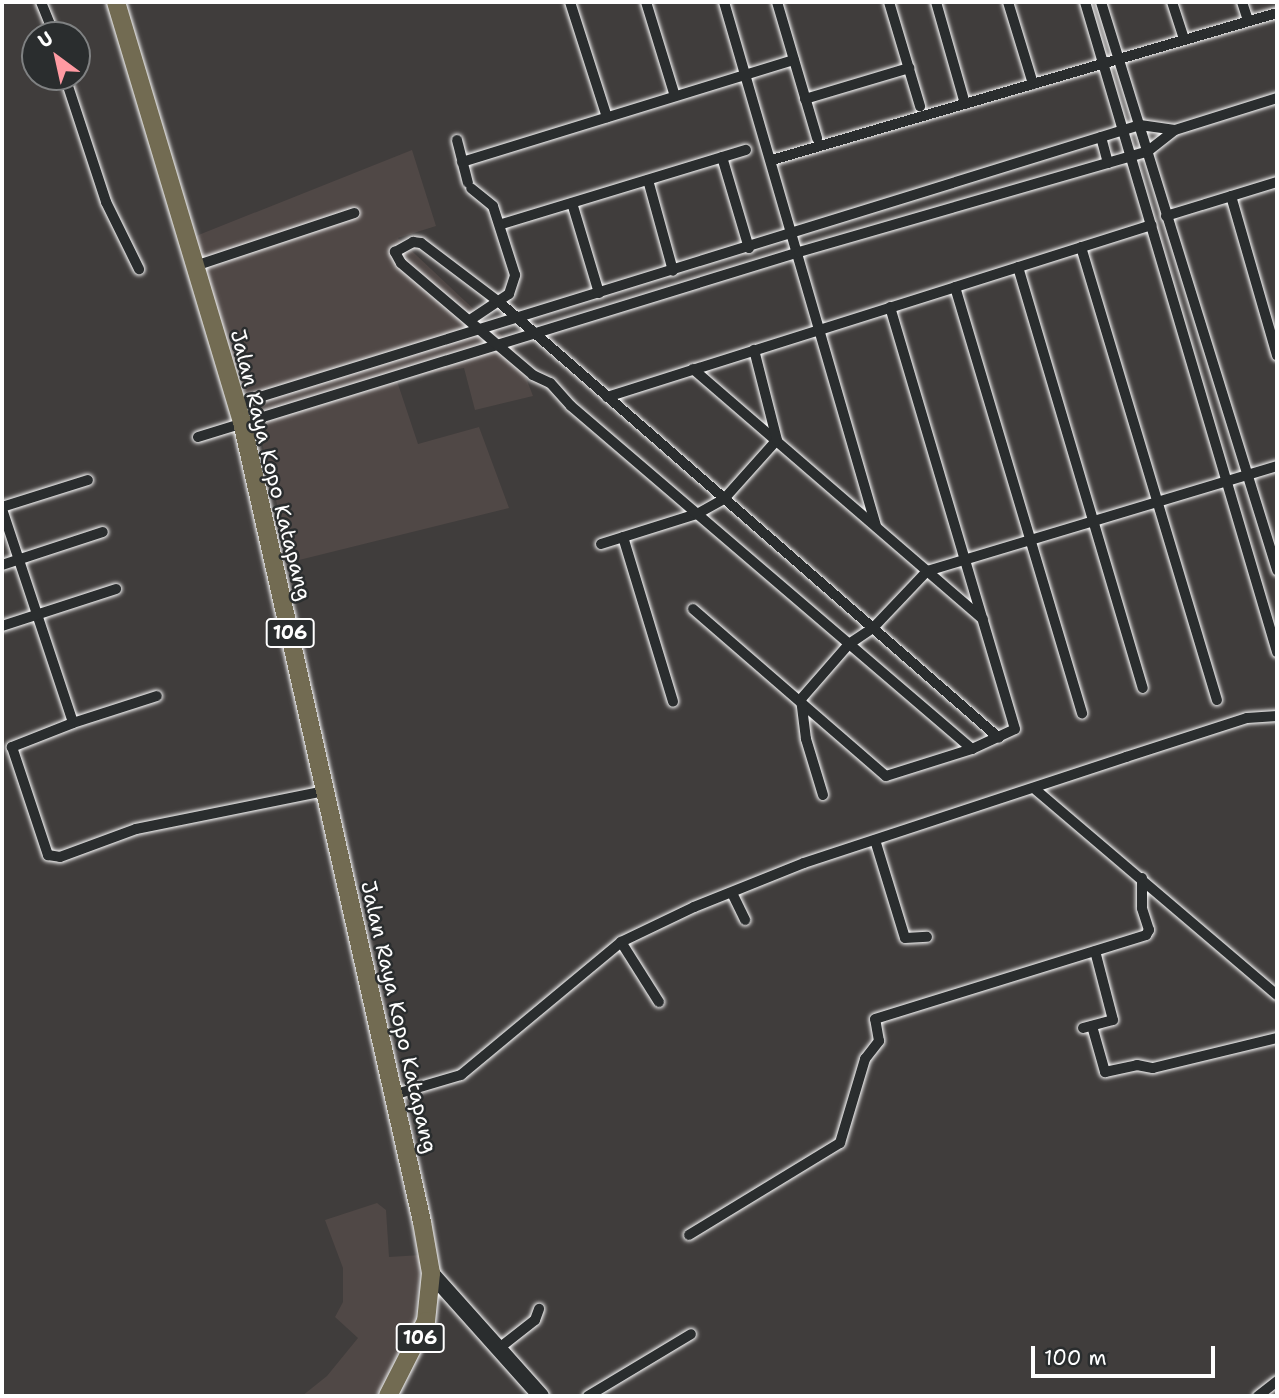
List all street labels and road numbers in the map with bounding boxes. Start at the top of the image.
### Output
street label: Jalan Raya Kopo Katapang [225,327,317,603]
road number: 106 [266,618,314,648]
street label: Jalan Raya Kopo Katapang [355,878,443,1156]
road number: 106 [396,1322,444,1354]

